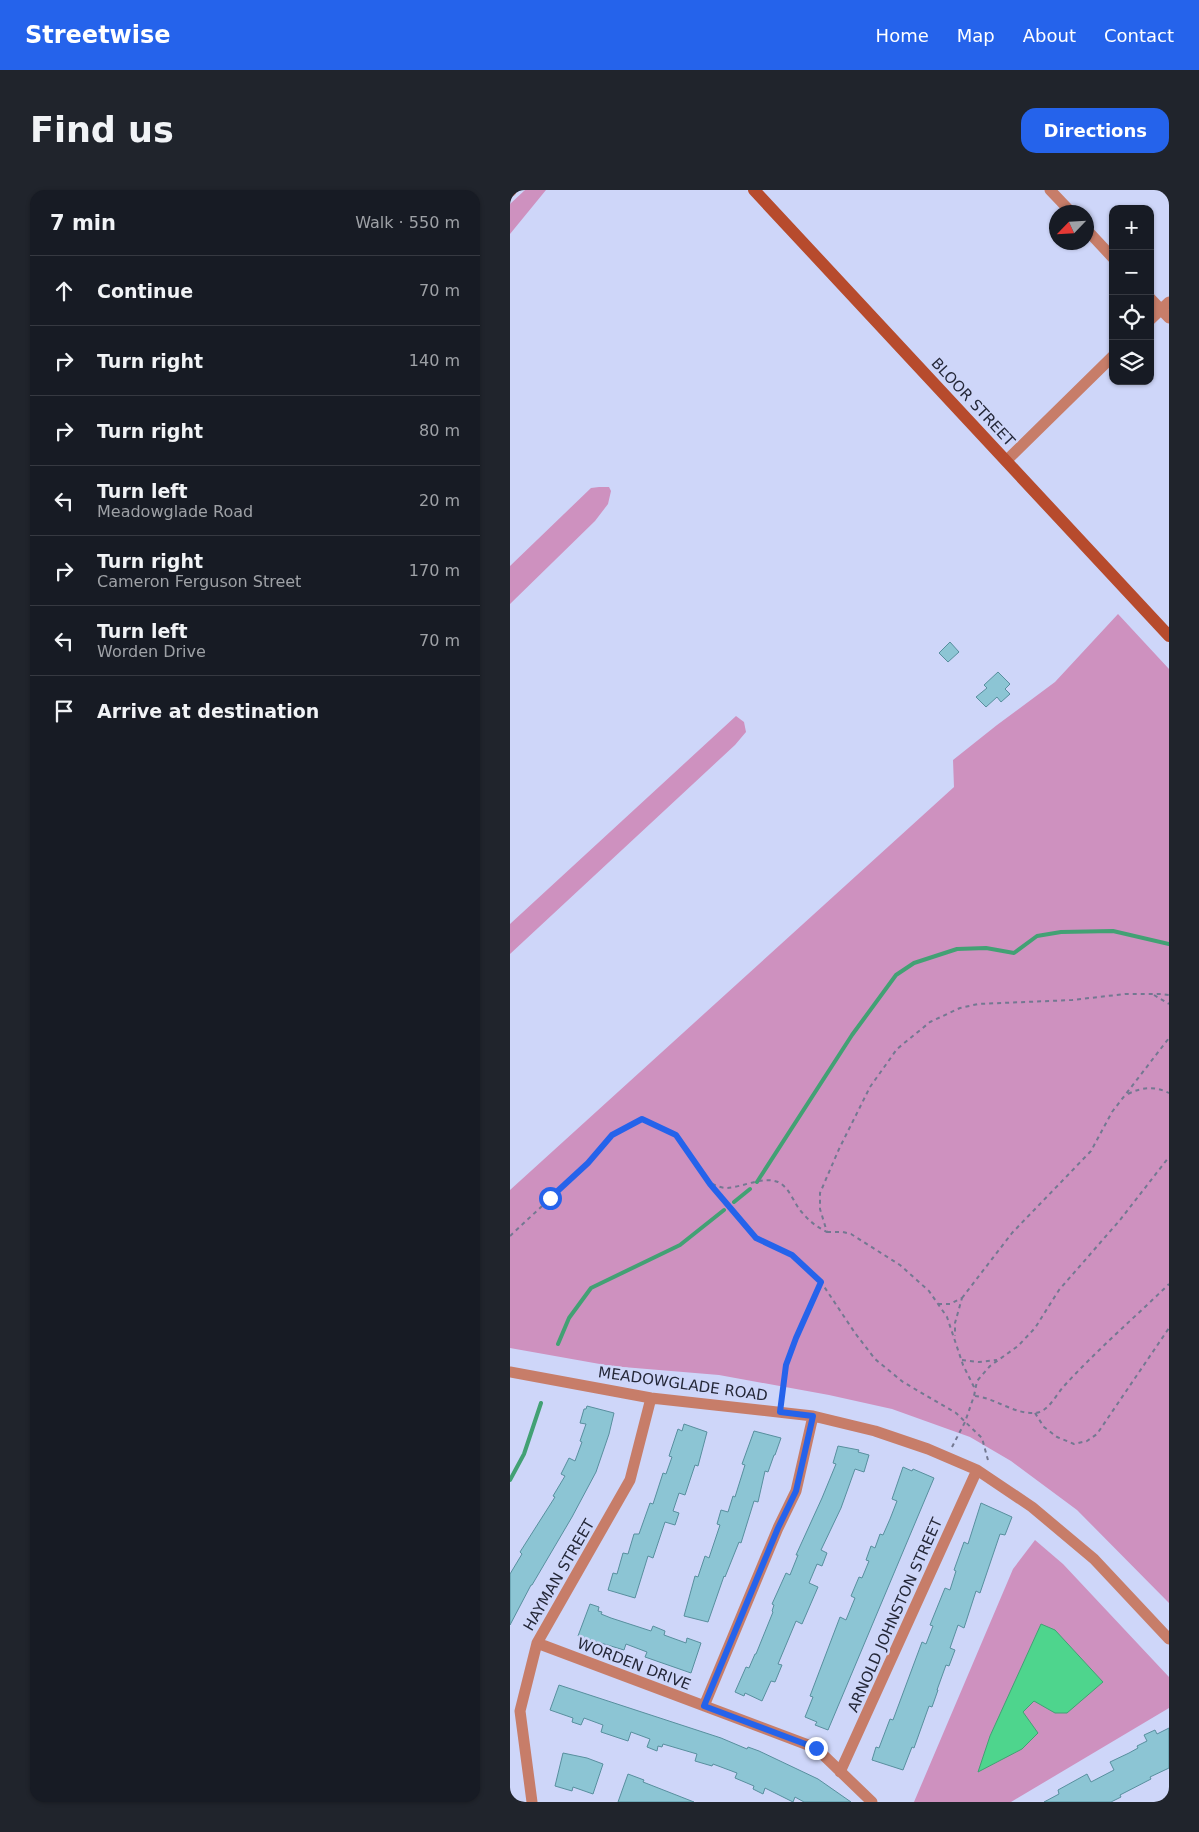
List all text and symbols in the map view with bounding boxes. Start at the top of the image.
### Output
text: Streetwise [25,21,171,49]
text: Home [876,25,929,46]
text: Map [957,25,995,46]
text: About [1023,25,1076,46]
text: Contact [1104,25,1174,46]
button: Directions [1021,108,1169,153]
text: Find us [30,110,174,150]
north arrow [1049,205,1094,250]
map controls [1109,205,1154,385]
button: + [1109,205,1154,250]
text: 7 min [50,211,116,235]
text: Walk · 550 m [355,213,460,232]
button: − [1109,250,1154,295]
icon: ahead [50,277,78,305]
text: Continue [97,280,193,302]
text: 70 m [419,281,460,300]
button: locate [1109,295,1154,340]
button: layers [1109,340,1154,385]
icon: right [50,347,78,375]
text: Turn right [97,350,203,372]
text: 140 m [409,351,460,370]
street label: BLOOR STREET [927,354,1019,450]
icon: right [50,417,78,445]
text: Turn right [97,420,203,442]
text: 80 m [419,421,460,440]
text: Turn left [97,480,188,502]
icon: left [50,487,78,515]
text: 20 m [419,491,460,510]
text: Meadowglade Road [97,502,253,521]
text: Turn right [97,550,203,572]
icon: right [50,557,78,585]
text: 170 m [409,561,460,580]
text: Cameron Ferguson Street [97,572,301,591]
text: Turn left [97,620,188,642]
icon: left [50,627,78,655]
text: 70 m [419,631,460,650]
text: Worden Drive [97,642,206,661]
icon: arrive [50,697,78,725]
text: Arrive at destination [97,700,319,722]
route start [539,1187,562,1210]
street label: MEADOWGLADE ROAD [597,1363,769,1405]
street label: ARNOLD JOHNSTON STREET [844,1514,946,1715]
street label: HAYMAN STREET [520,1515,599,1634]
street label: WORDEN DRIVE [575,1634,693,1694]
route end [805,1737,828,1760]

